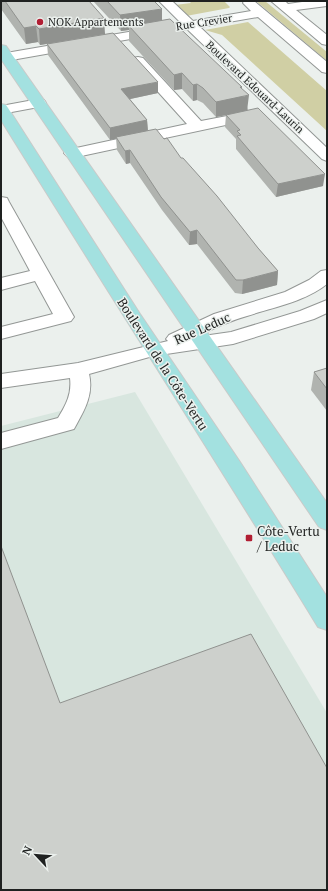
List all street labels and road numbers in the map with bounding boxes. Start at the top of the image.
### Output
street label: Rue Crevier [175,11,234,33]
street label: Boulevard Edouard-Laurin [203,38,307,137]
street label: Boulevard de la Côte-Vertu [113,294,213,434]
street label: Rue Leduc [171,308,233,348]

